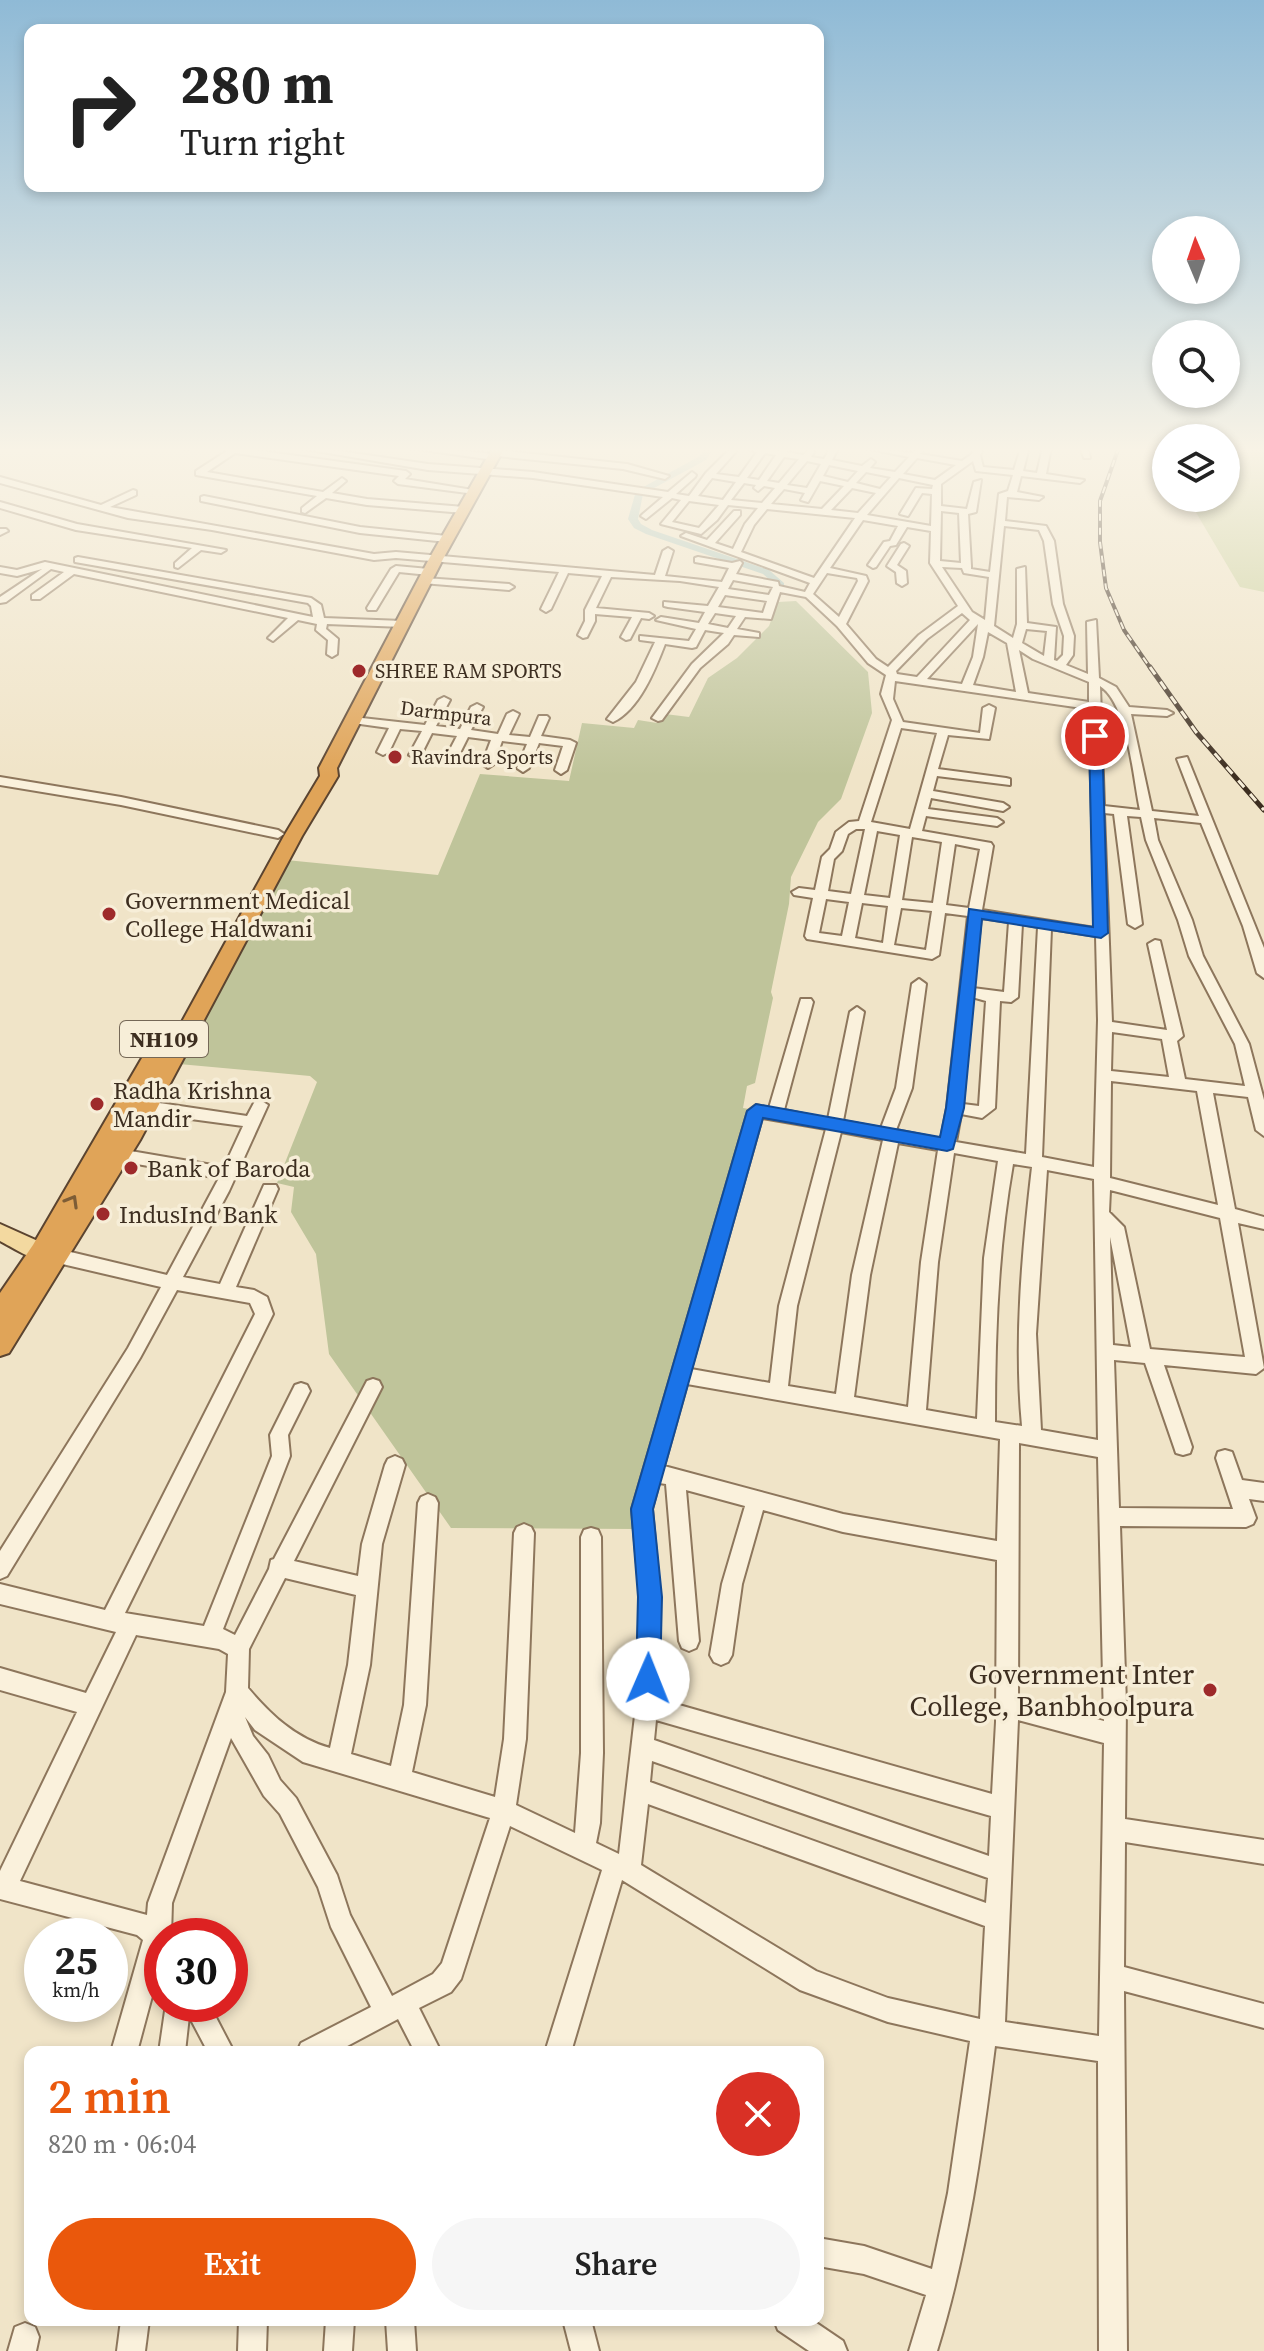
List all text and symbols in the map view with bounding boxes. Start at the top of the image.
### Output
text: 280 m [180,45,334,122]
icon: right [48,56,152,160]
text: Turn right [180,118,345,167]
north arrow [1152,216,1240,304]
map controls [1152,216,1240,512]
button: search [1152,320,1240,408]
button: layers [1152,424,1240,512]
place label: SHREE RAM SPORTS [375,657,562,685]
marker: SHREE RAM SPORTS [350,662,368,680]
street label: Darmpura [399,693,494,733]
pin [1061,702,1129,770]
icon: arrive [1073,714,1117,758]
place label: Ravindra Sports [411,743,553,771]
marker: Ravindra Sports [386,748,404,766]
place label: Government Medical College Haldwani [125,884,350,945]
marker: Government Medical College Haldwani [100,905,118,923]
road number: NH109 [120,1021,208,1057]
place label: Radha Krishna Mandir [113,1074,272,1135]
marker: Radha Krishna Mandir [88,1095,106,1113]
place label: Bank of Baroda [147,1152,311,1185]
marker: Bank of Baroda [122,1159,140,1177]
one-way arrow [62,1195,78,1210]
place label: IndusInd Bank [119,1198,278,1231]
marker: IndusInd Bank [94,1205,112,1223]
position arrow [606,1637,690,1721]
place label: Government Inter College, Banbhoolpura [910,1655,1195,1725]
marker: Government Inter College, Banbhoolpura [1201,1681,1219,1699]
speed limit sign: 30 [144,1918,248,2022]
text: 25 [54,1933,98,1987]
text: km/h [52,1976,100,2004]
text: 2 min [48,2063,171,2129]
button: close [716,2072,800,2156]
text: 820 m · 06:04 [48,2126,196,2162]
button: Exit [48,2218,416,2310]
button: Share [432,2218,800,2310]

